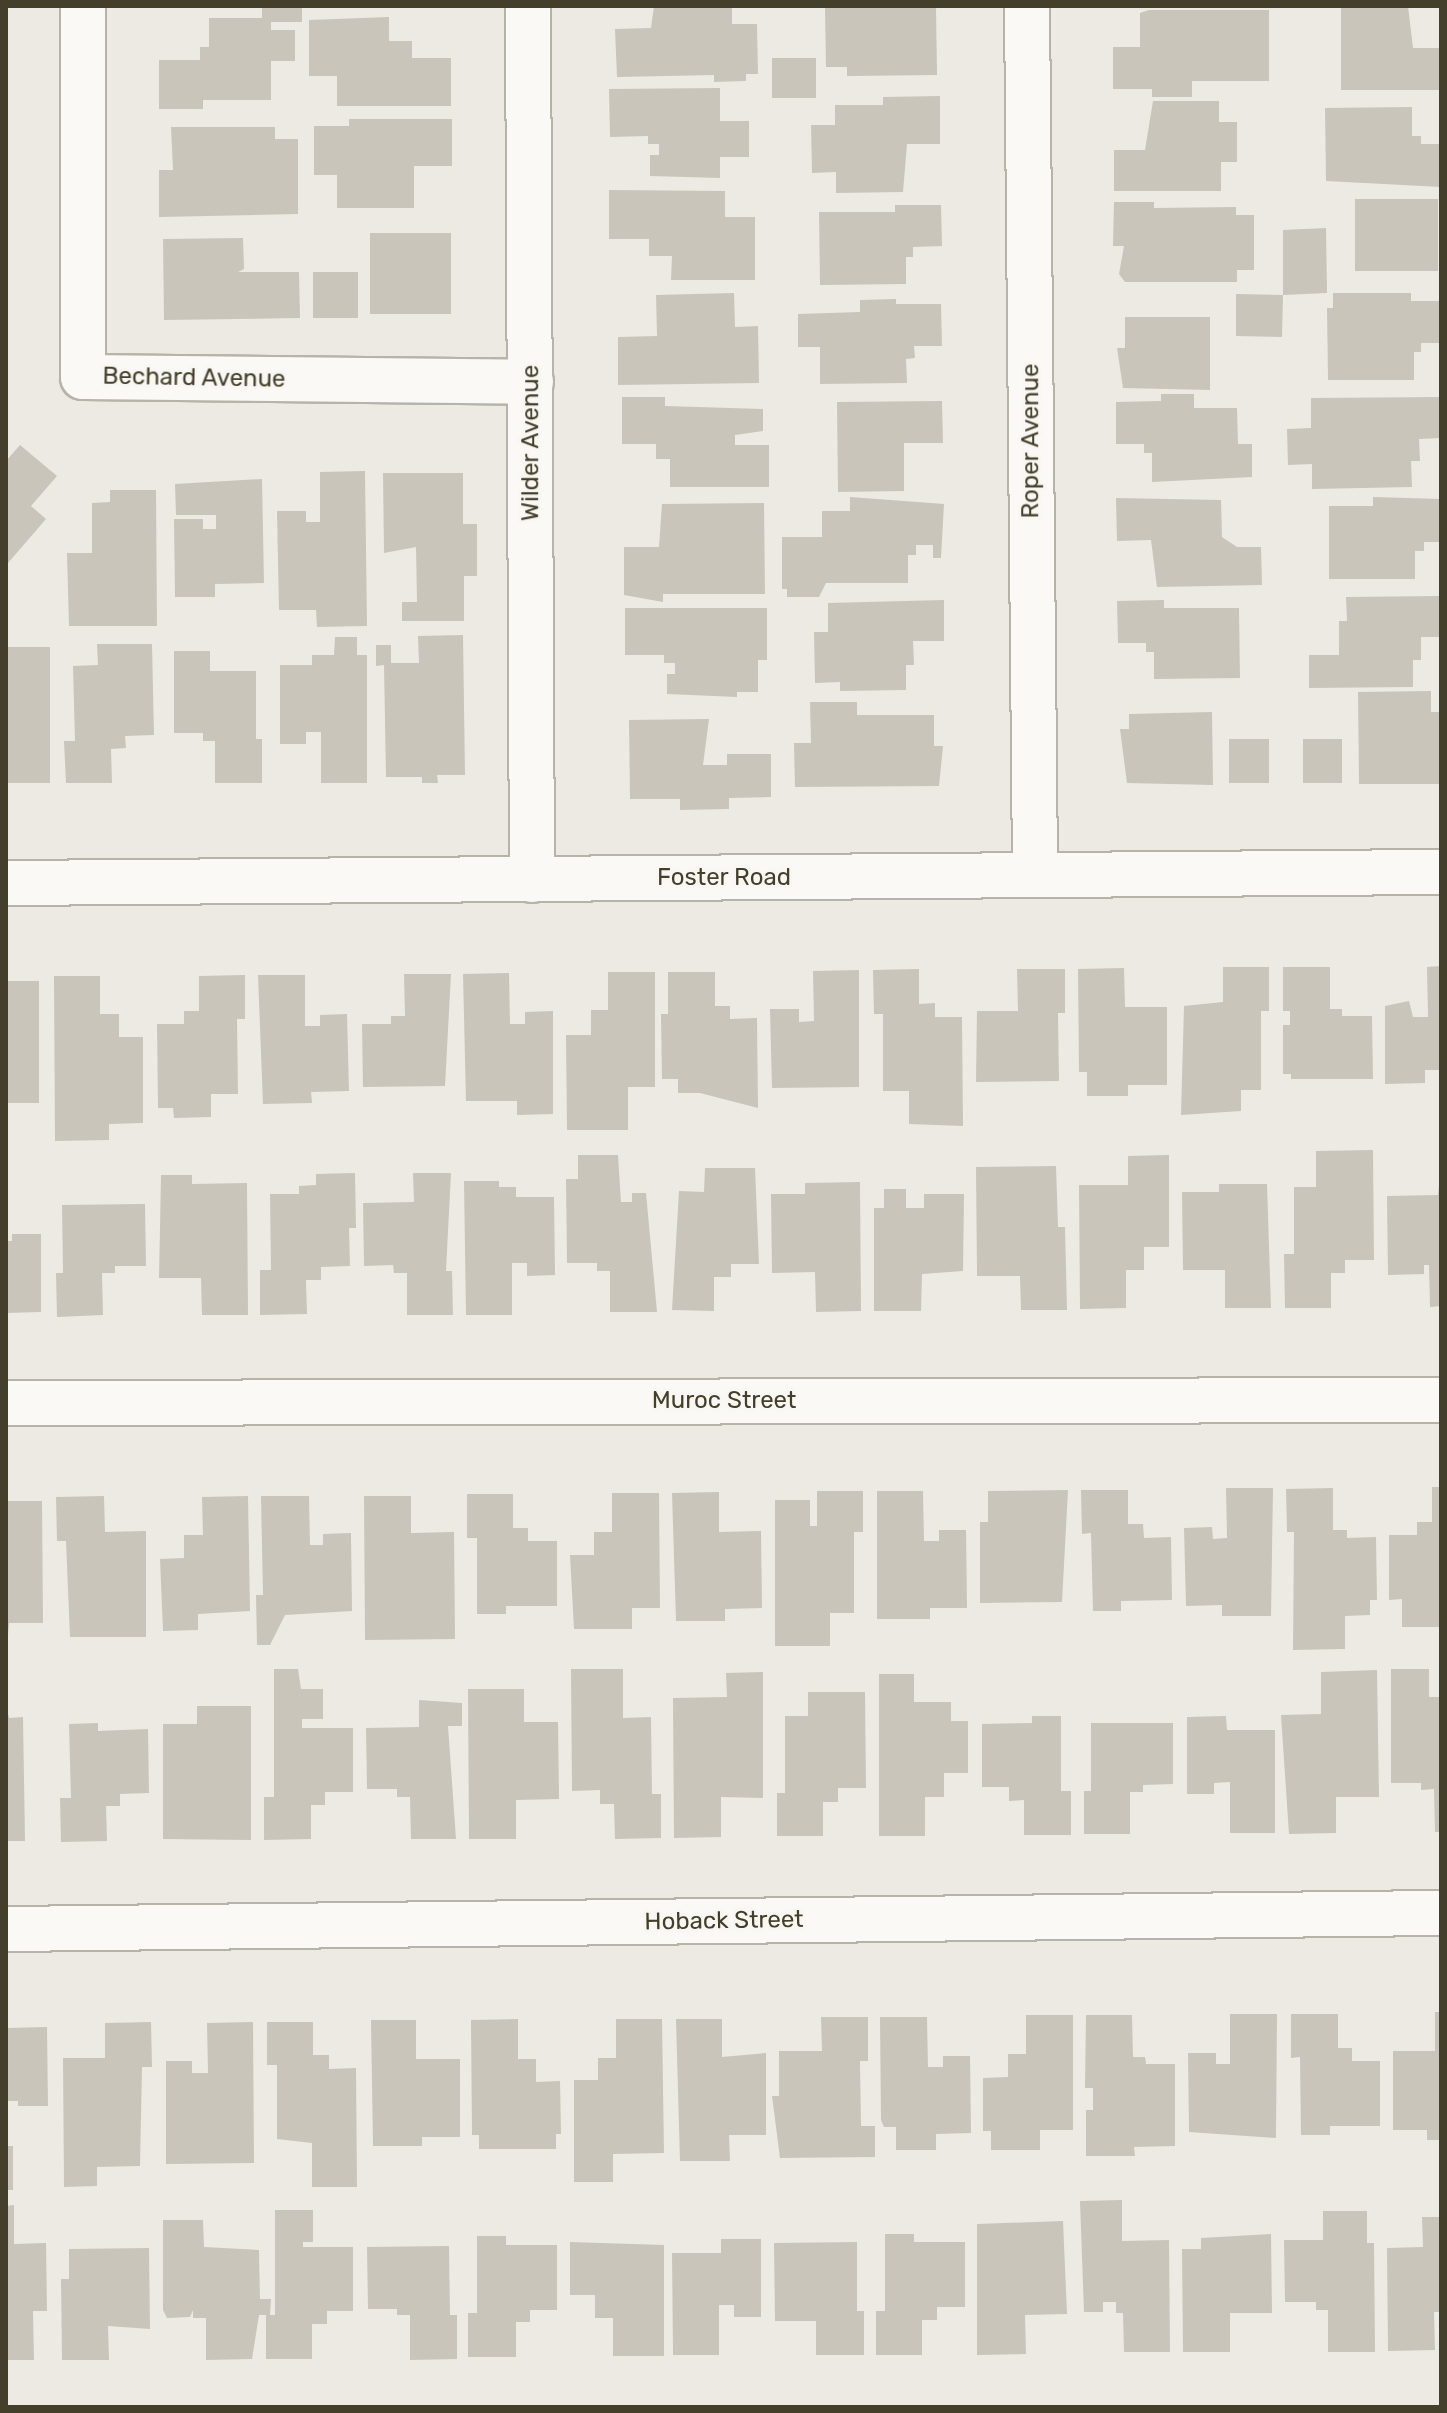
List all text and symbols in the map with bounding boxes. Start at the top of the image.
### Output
street label: Bechard Avenue [102,362,286,394]
street label: Roper Avenue [1017,363,1045,519]
street label: Wilder Avenue [517,364,545,522]
street label: Foster Road [657,864,791,892]
street label: Muroc Street [652,1387,796,1415]
street label: Hoback Street [644,1905,804,1937]

